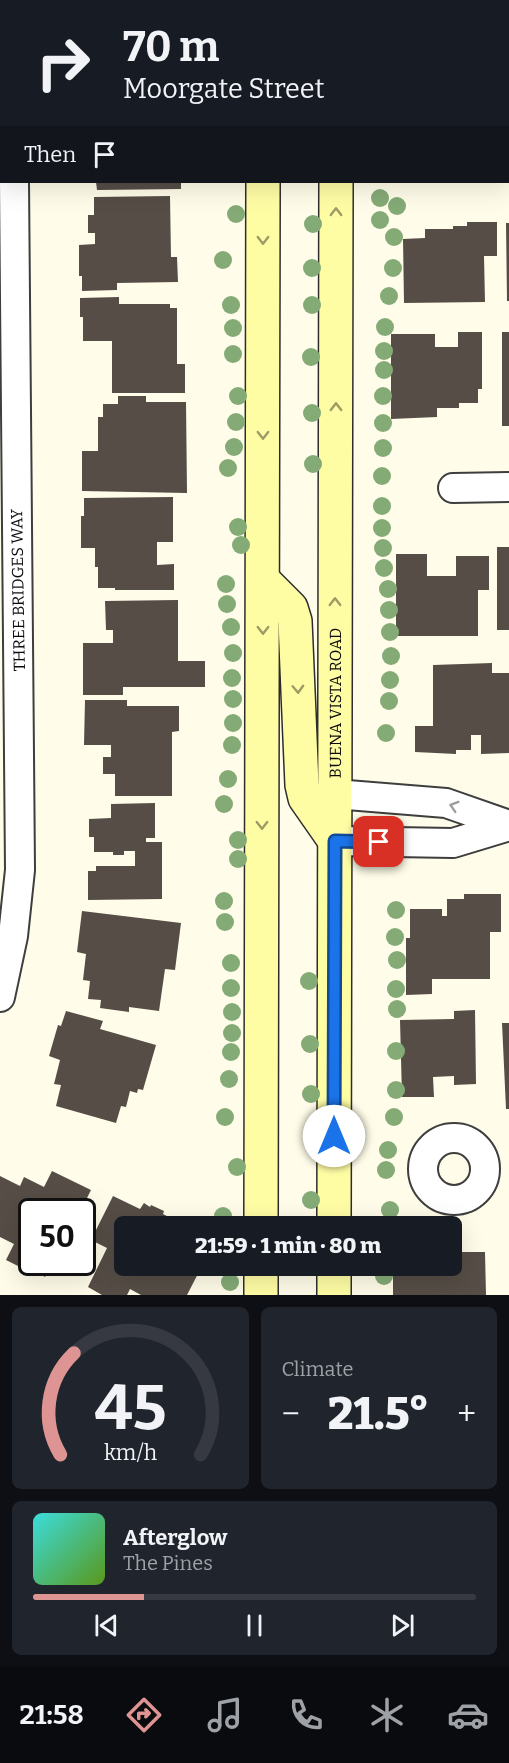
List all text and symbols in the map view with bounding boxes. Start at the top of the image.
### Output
text: 70 m [123,22,219,72]
icon: right [24,24,102,102]
text: Moorgate Street [123,73,324,105]
icon: arrive [88,138,121,171]
text: Then [24,141,76,168]
one-way arrow [330,207,342,216]
one-way arrow [257,235,269,244]
one-way arrow [330,402,342,411]
one-way arrow [257,430,269,439]
street label: THREE BRIDGES WAY [7,508,29,671]
one-way arrow [329,597,341,606]
one-way arrow [257,625,269,634]
street label: BUENA VISTA ROAD [325,628,345,778]
one-way arrow [291,684,304,693]
one-way arrow [449,801,460,813]
pin [353,816,404,867]
one-way arrow [256,820,268,829]
icon: arrive [362,825,395,858]
position arrow [302,1104,366,1168]
speed limit sign: 50 [18,1198,96,1276]
text: 21:59 · 1 min · 80 m [195,1232,381,1259]
text: Climate [282,1357,353,1381]
text: 45 [94,1371,166,1446]
text: 21.5° [328,1387,429,1441]
text: − [282,1394,300,1434]
text: + [457,1394,476,1434]
text: km/h [104,1440,157,1466]
text: Afterglow [123,1524,227,1551]
text: The Pines [123,1551,213,1575]
icon: previous [90,1609,123,1642]
icon: pause [238,1609,271,1642]
icon: next [386,1609,419,1642]
icon: directions [123,1694,165,1736]
icon: music [204,1694,246,1736]
icon: phone [285,1694,327,1736]
icon: climate [366,1694,408,1736]
icon: car [447,1694,489,1736]
text: 21:58 [20,1699,84,1731]

